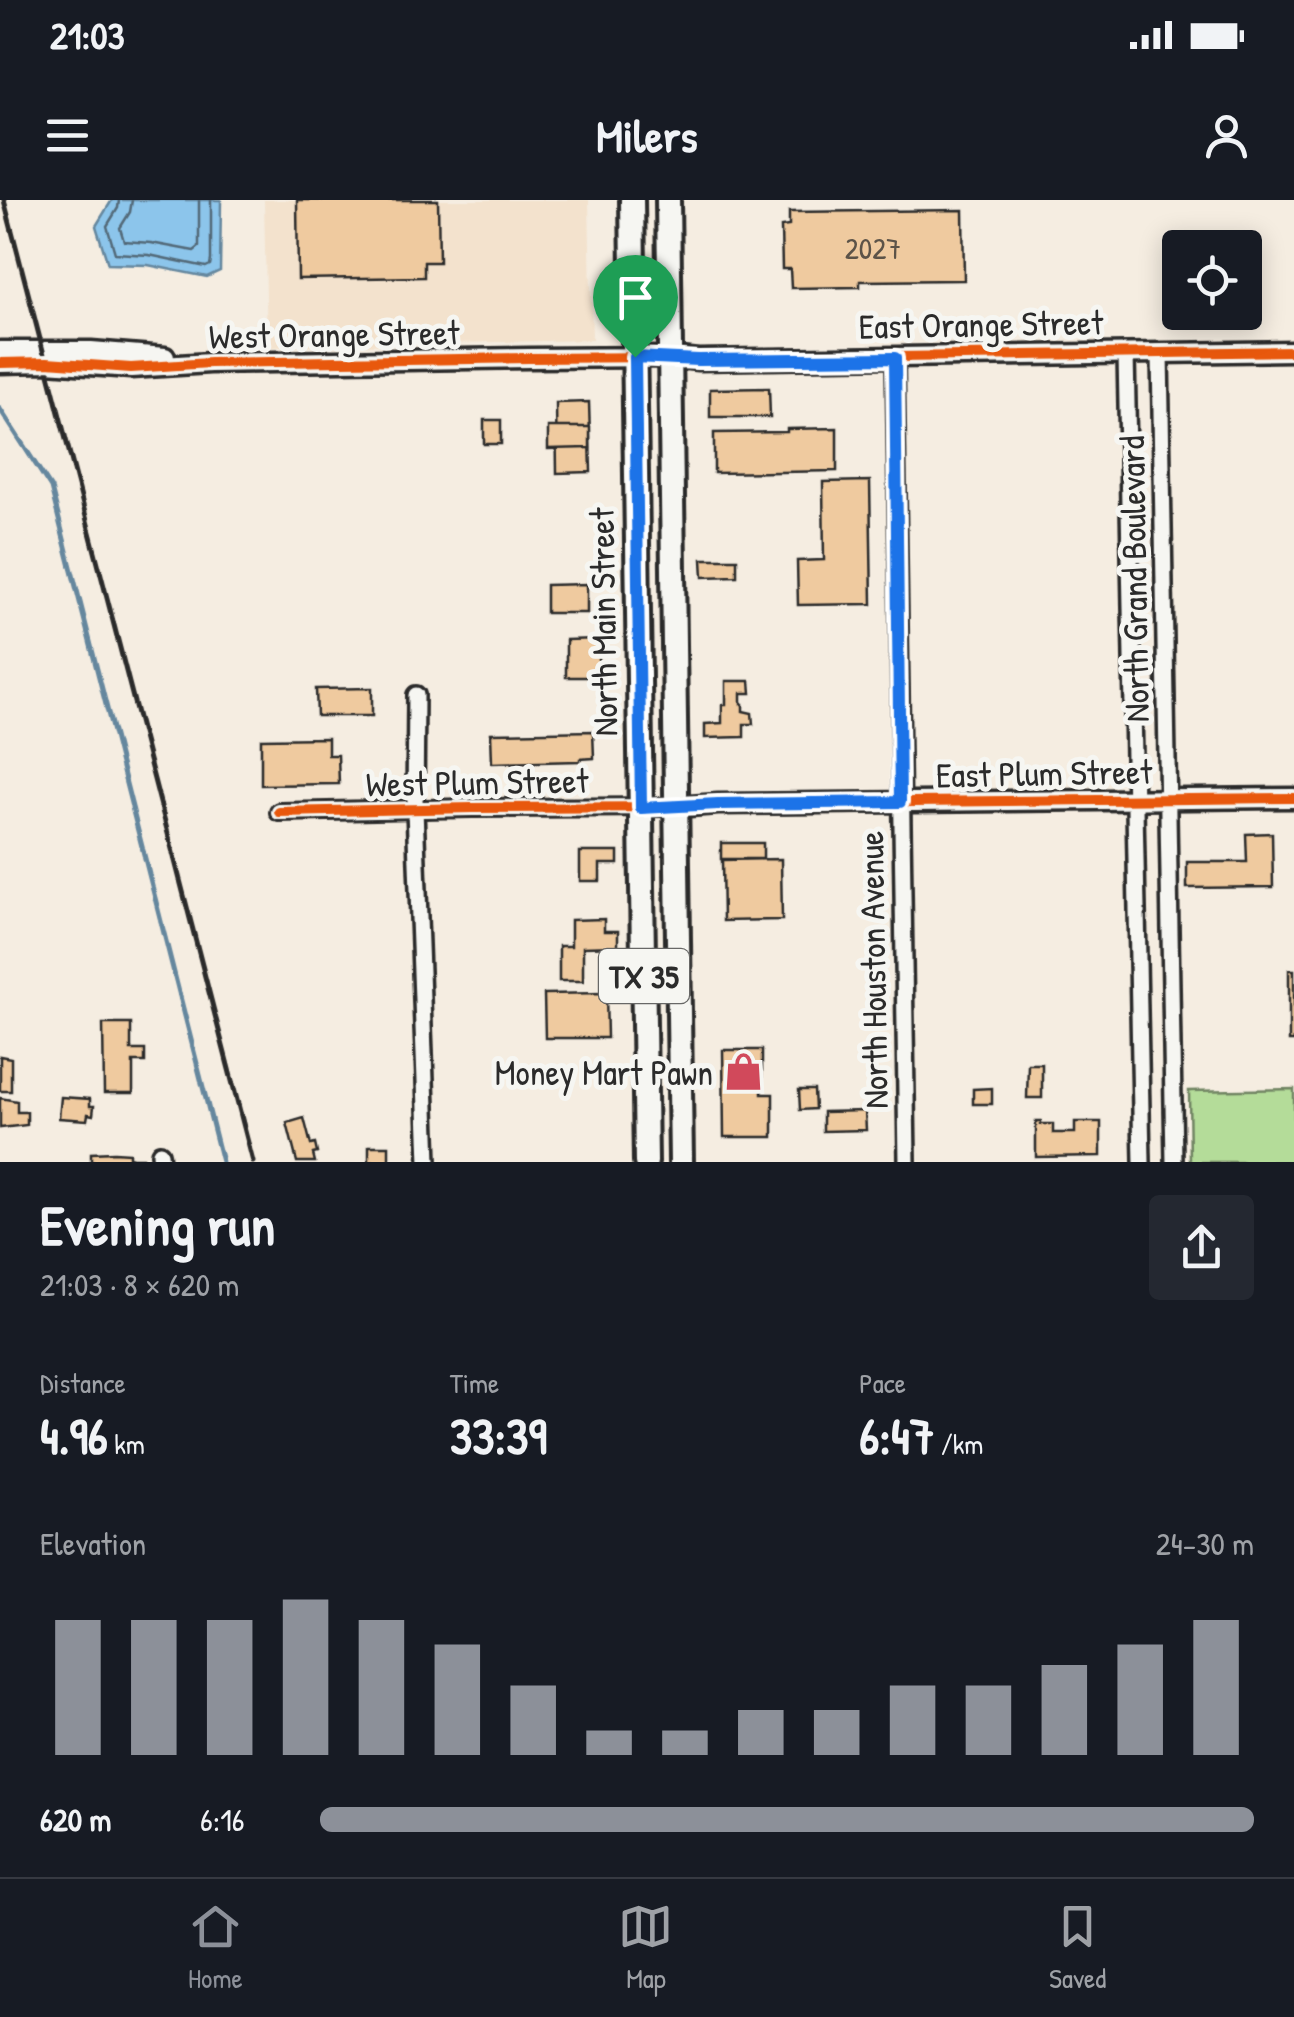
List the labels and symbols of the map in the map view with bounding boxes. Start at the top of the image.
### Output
house number: 2027 [845,228,901,268]
pin [593,255,678,358]
street label: East Orange Street [858,298,1104,350]
street label: West Orange Street [208,308,461,360]
street label: North Grand Boulevard [1108,435,1160,723]
street label: North Main Street [577,506,628,737]
street label: East Plum Street [935,748,1153,798]
street label: West Plum Street [365,757,590,807]
street label: North Houston Avenue [847,831,899,1109]
road number: TX 35 [599,949,689,1003]
place label: Money Mart Pawn [495,1049,713,1096]
shop icon: Money Mart Pawn [722,1051,764,1093]

